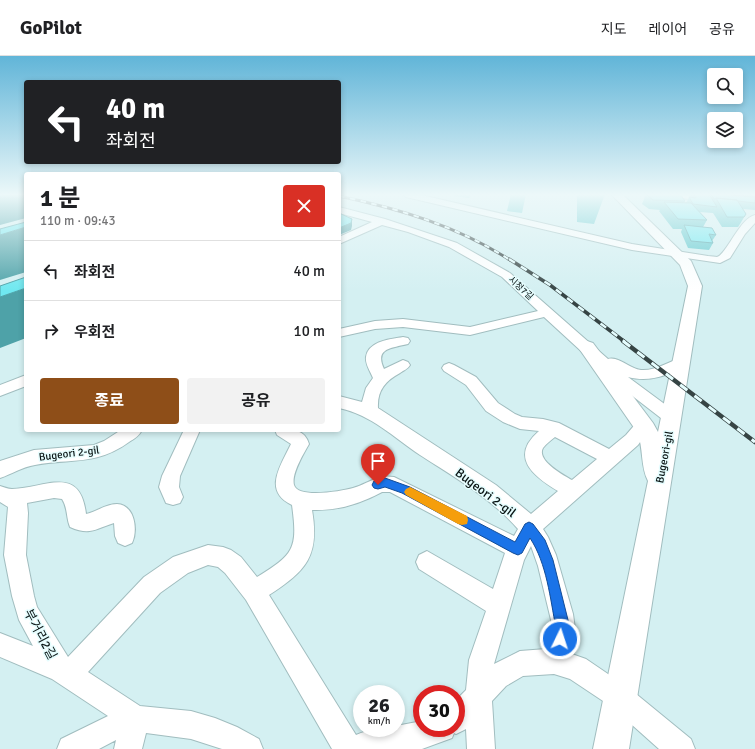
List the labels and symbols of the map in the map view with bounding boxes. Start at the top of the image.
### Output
street label: 시청7길 [506,274,535,302]
street label: Bugeori-gil [653,430,676,484]
street label: Bugeori 2-gil [38,443,100,464]
pin [361,444,395,485]
street label: Bugeori 2-gil [452,465,519,521]
street label: 부거리2길 [20,606,60,662]
position arrow [539,618,581,660]
speed limit sign: 30 [413,685,465,737]

